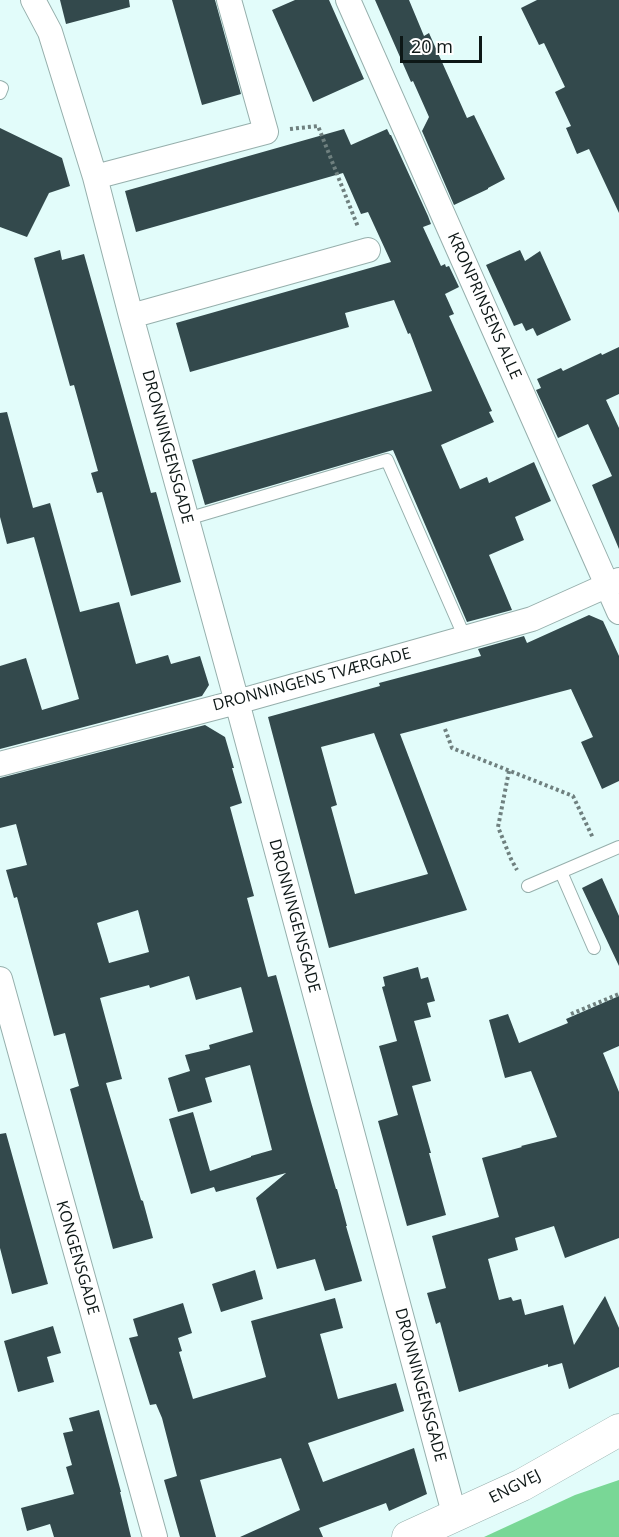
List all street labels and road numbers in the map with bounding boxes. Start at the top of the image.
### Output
street label: KRONPRINSENS ALLE [443,230,525,382]
street label: DRONNINGENSGADE [137,368,197,526]
street label: DRONNINGENS TVÆRGADE [211,644,413,716]
street label: DRONNINGENSGADE [264,837,324,995]
street label: KONGENSGADE [52,1199,102,1317]
street label: DRONNINGENSGADE [390,1306,450,1464]
street label: ENGVEJ [486,1466,544,1508]

